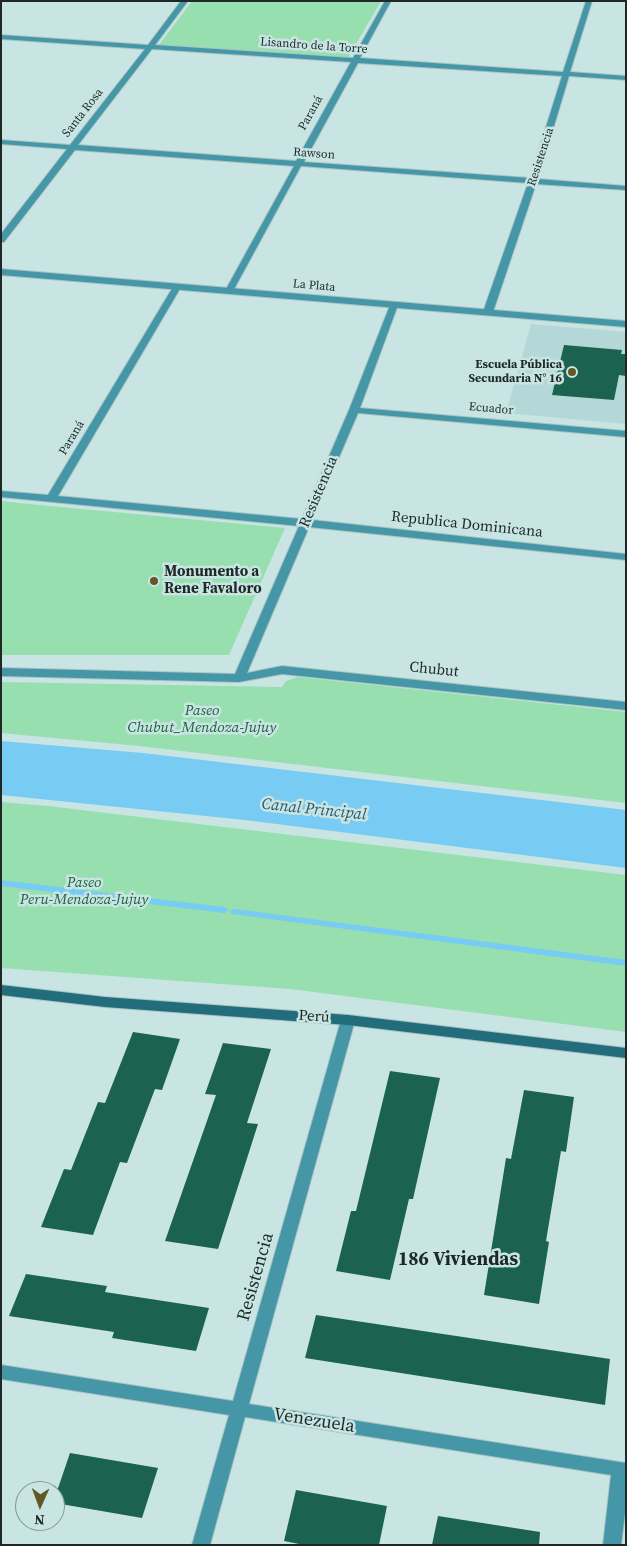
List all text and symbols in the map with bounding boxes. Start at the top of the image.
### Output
street label: Lisandro de la Torre [260,35,368,57]
street label: Santa Rosa [60,86,106,140]
street label: Paraná [296,93,326,133]
street label: Resistencia [525,126,557,188]
street label: Rawson [293,145,335,163]
street label: La Plata [292,277,336,295]
place label: Escuela Pública Secundaria N° 16 [469,358,562,386]
marker: Escuela Pública Secundaria N° 16 [566,366,578,378]
street label: Ecuador [468,400,514,418]
street label: Paraná [56,418,88,458]
street label: Resistencia [296,454,342,530]
street label: Republica Dominicana [390,508,544,542]
place label: Monumento a Rene Favaloro [164,563,262,598]
marker: Monumento a Rene Favaloro [148,575,160,587]
street label: Chubut [409,658,459,682]
park label: Paseo Chubut_Mendoza-Jujuy [128,702,276,737]
water label: Canal Principal [261,795,367,825]
park label: Paseo Peru-Mendoza-Jujuy [20,874,148,909]
street label: Perú [298,1007,330,1027]
street label: Resistencia [233,1230,279,1324]
district label: 186 Viviendas [398,1249,518,1271]
street label: Venezuela [272,1404,356,1438]
north arrow [15,1481,65,1531]
text: N [34,1510,45,1530]

